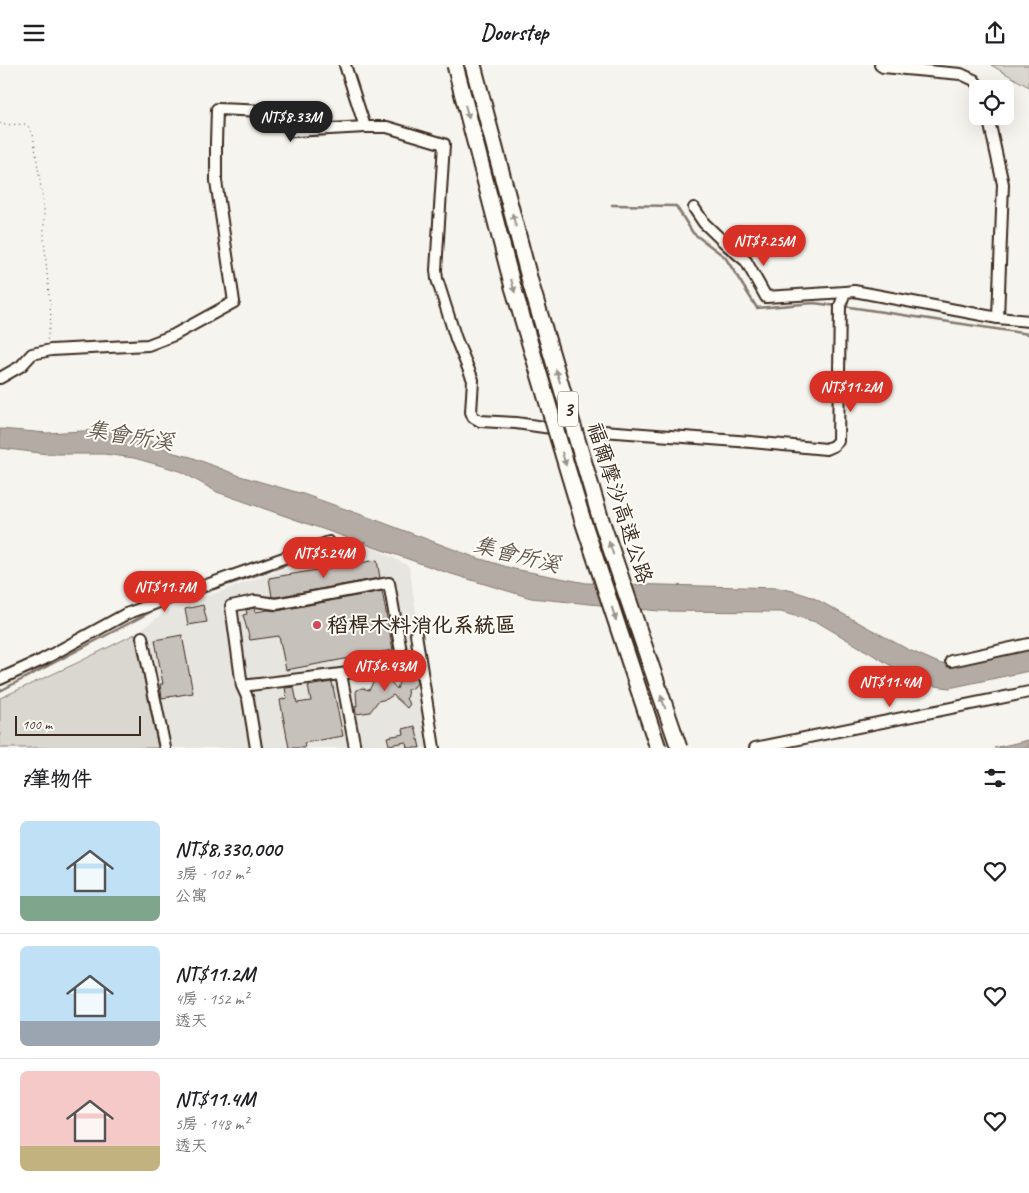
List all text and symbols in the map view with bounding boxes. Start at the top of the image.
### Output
icon: menu [20,19,48,47]
text: Doorstep [481,19,548,47]
icon: share [981,19,1009,47]
map controls [969,80,1014,125]
button: locate [969,80,1014,125]
pin: NT$8.33M [239,101,343,143]
one-way arrow [464,105,472,120]
text: NT$8.33M [261,107,321,127]
one-way arrow [509,212,517,227]
pin: NT$7.25M [712,225,816,267]
text: NT$7.25M [734,231,794,251]
one-way arrow [510,279,518,294]
one-way arrow [554,368,562,383]
pin: NT$11.2M [799,371,903,413]
text: NT$11.2M [821,377,881,397]
road number: 3 [558,391,578,427]
water label: 集會所溪 [84,415,176,457]
street label: 福爾摩沙高速公路 [582,419,658,587]
one-way arrow [561,451,569,466]
water label: 集會所溪 [471,531,564,579]
pin: NT$5.24M [272,537,376,579]
one-way arrow [607,540,615,555]
text: NT$5.24M [294,543,354,563]
pin: NT$11.7M [113,571,217,613]
text: NT$11.7M [135,577,195,597]
one-way arrow [610,606,618,621]
place label: 稻桿木料消化系統區 [327,612,516,638]
marker: 稻桿木料消化系統區 [311,619,323,631]
pin: NT$6.43M [333,649,437,692]
text: NT$6.43M [354,656,416,676]
pin: NT$11.4M [838,665,942,708]
text: NT$11.4M [860,672,920,692]
one-way arrow [659,694,667,709]
scale bar [15,713,141,736]
text: 100 m [22,716,52,733]
icon: filters [981,764,1009,792]
text: 7筆物件 [20,766,92,792]
text: NT$8,330,000 [175,836,282,862]
icon: home [60,841,120,901]
icon: heart [981,857,1009,885]
text: 3房 · 107 m² [175,864,249,884]
text: 公寓 [175,886,207,906]
text: NT$11.2M [175,961,255,987]
icon: home [60,966,120,1026]
icon: heart [981,982,1009,1010]
text: 4房 · 152 m² [175,989,249,1009]
text: 透天 [175,1011,207,1031]
text: NT$11.4M [175,1086,255,1112]
icon: home [60,1091,120,1151]
icon: heart [981,1107,1009,1135]
text: 5房 · 148 m² [175,1114,249,1134]
text: 透天 [175,1136,207,1156]

